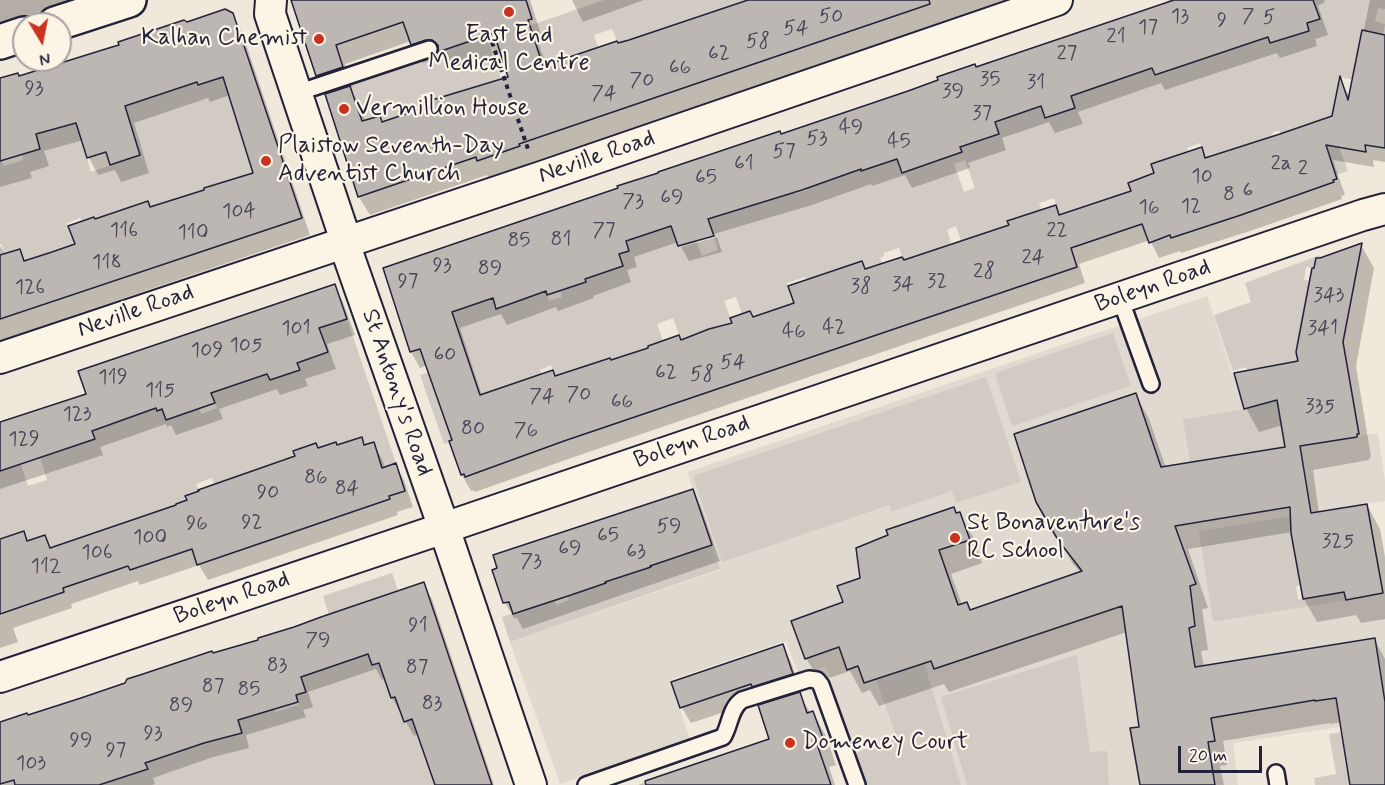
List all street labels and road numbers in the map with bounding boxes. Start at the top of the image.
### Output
street label: Neville Road [535,125,659,191]
street label: Boleyn Road [1091,254,1215,320]
street label: Neville Road [74,279,198,345]
street label: St Antony's Road [354,306,438,480]
street label: Boleyn Road [630,410,754,476]
street label: Boleyn Road [170,566,294,632]

